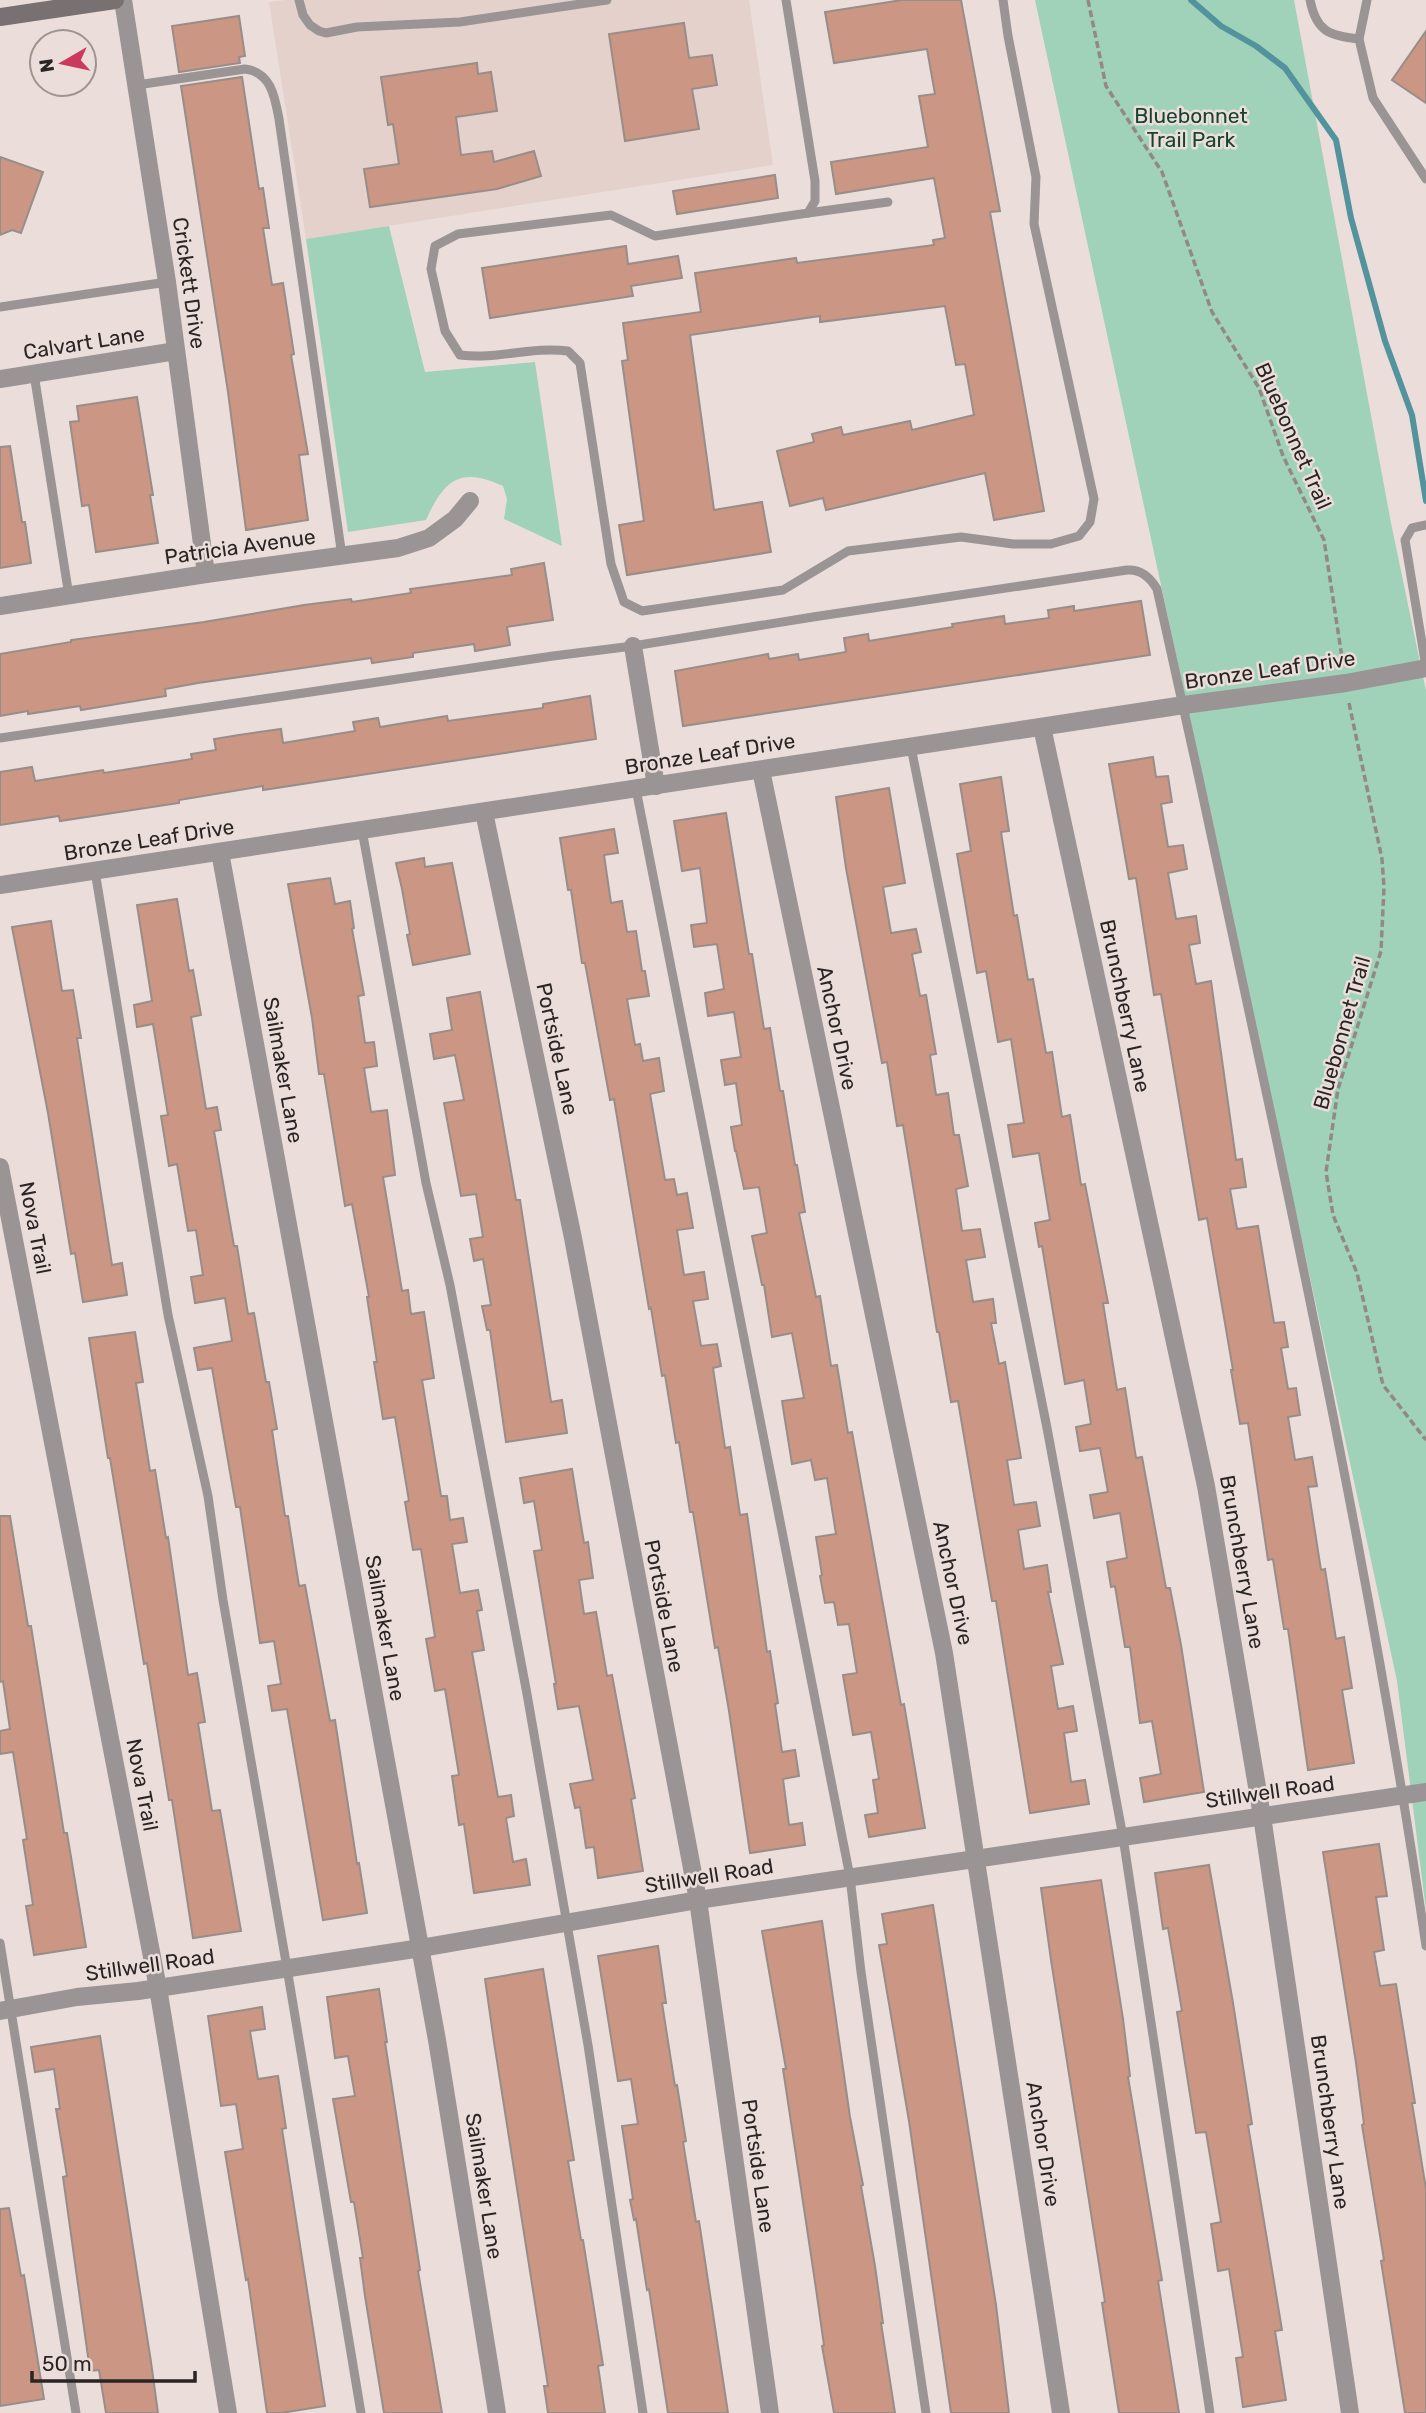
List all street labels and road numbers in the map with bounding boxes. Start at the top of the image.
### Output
street label: Crickett Drive [168,215,211,350]
street label: Calvart Lane [21,321,146,364]
street label: Bluebonnet Trail [1250,358,1337,513]
street label: Patricia Avenue [163,524,317,569]
street label: Bronze Leaf Drive [1183,645,1357,694]
street label: Bronze Leaf Drive [623,728,797,779]
street label: Bronze Leaf Drive [62,814,236,865]
street label: Brunchberry Lane [1095,917,1156,1095]
street label: Bluebonnet Trail [1308,953,1375,1112]
street label: Anchor Drive [812,963,863,1092]
street label: Portside Lane [531,980,584,1117]
street label: Sailmaker Lane [258,995,309,1145]
street label: Nova Trail [14,1180,57,1276]
street label: Brunchberry Lane [1215,1473,1270,1651]
street label: Anchor Drive [928,1518,979,1647]
street label: Portside Lane [639,1537,690,1674]
street label: Sailmaker Lane [360,1553,411,1703]
street label: Nova Trail [121,1737,164,1833]
street label: Stillwell Road [1204,1770,1336,1813]
street label: Stillwell Road [643,1853,775,1898]
street label: Stillwell Road [84,1943,216,1986]
street label: Brunchberry Lane [1306,2033,1355,2211]
street label: Anchor Drive [1021,2080,1066,2208]
street label: Portside Lane [737,2098,780,2234]
street label: Sailmaker Lane [461,2111,508,2261]

